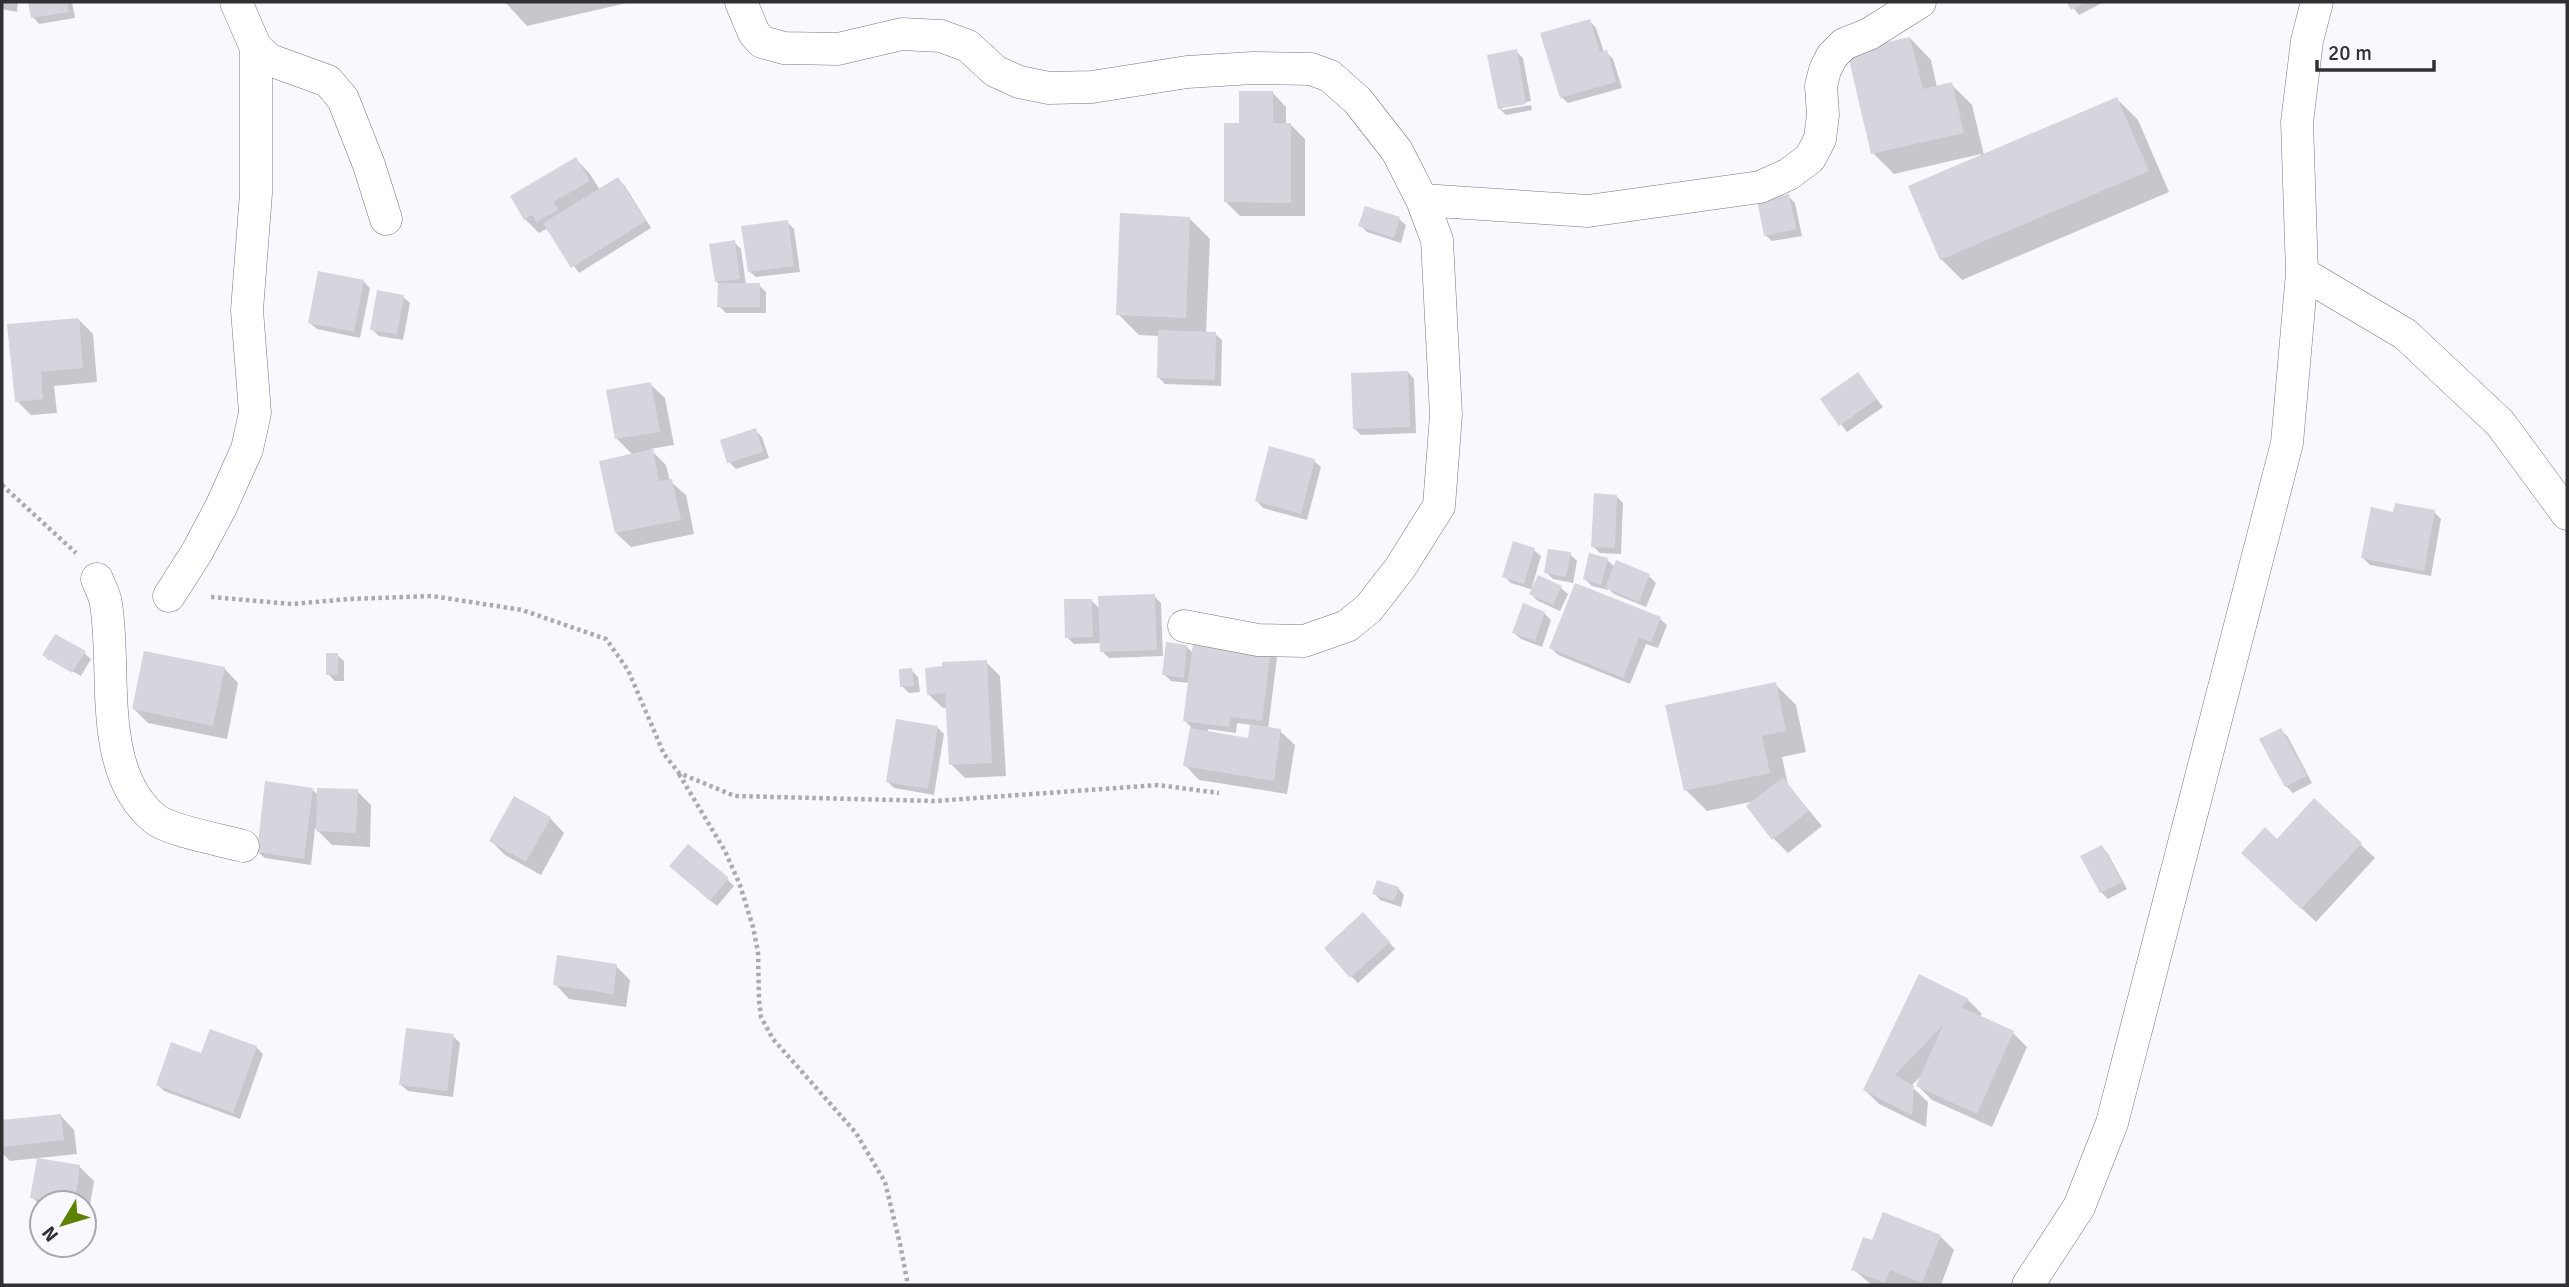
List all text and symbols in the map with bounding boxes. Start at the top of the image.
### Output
scale bar [2317,28,2434,72]
text: 20 m [2328,40,2372,66]
north arrow [28,1189,98,1259]
text: N [37,1221,64,1246]

